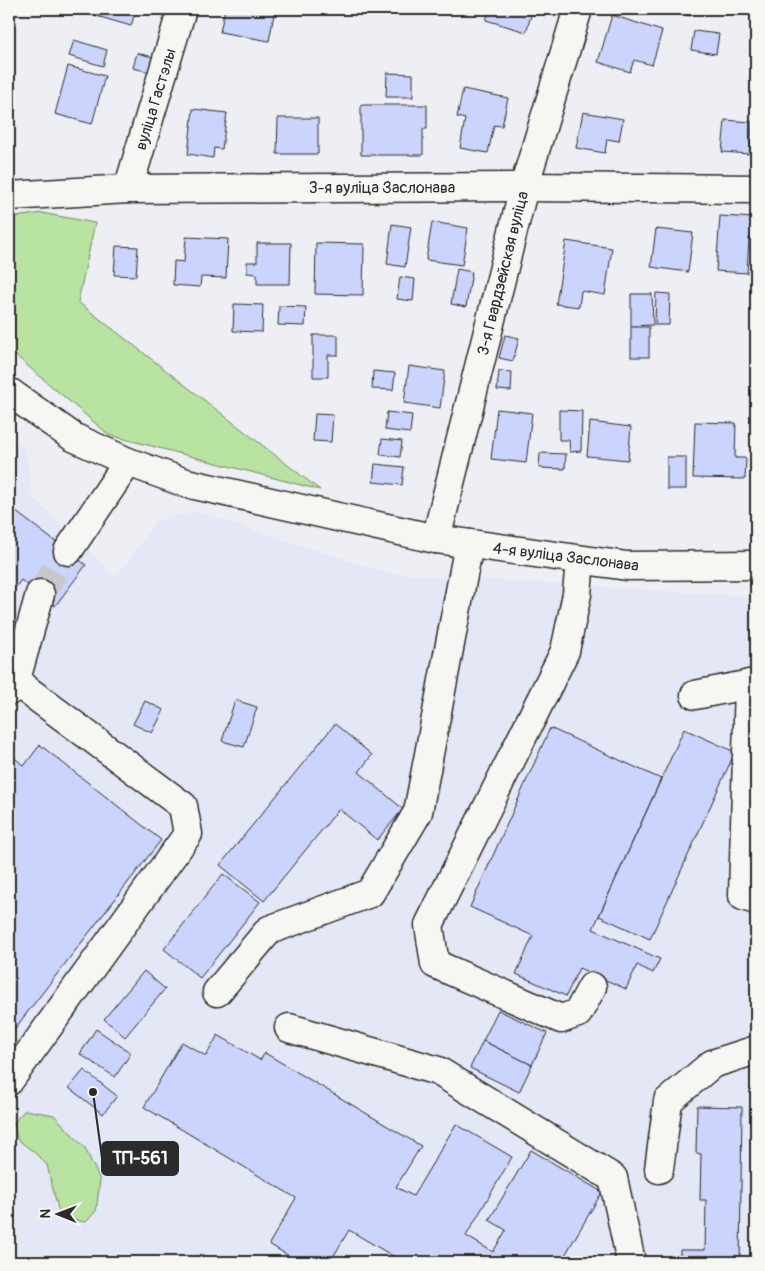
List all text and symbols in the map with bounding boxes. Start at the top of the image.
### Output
street label: вуліца Гастэлы [131,46,181,152]
street label: 3-я вуліца Заслонава [309,178,455,198]
street label: 3-я Гвардзейская вуліца [473,189,533,357]
street label: 4-я вуліца Заслонава [492,538,640,576]
callout: ТП-561 [102,1142,178,1175]
text: ТП-561 [111,1147,168,1170]
north arrow [32,1188,82,1238]
text: N [37,1209,54,1219]

